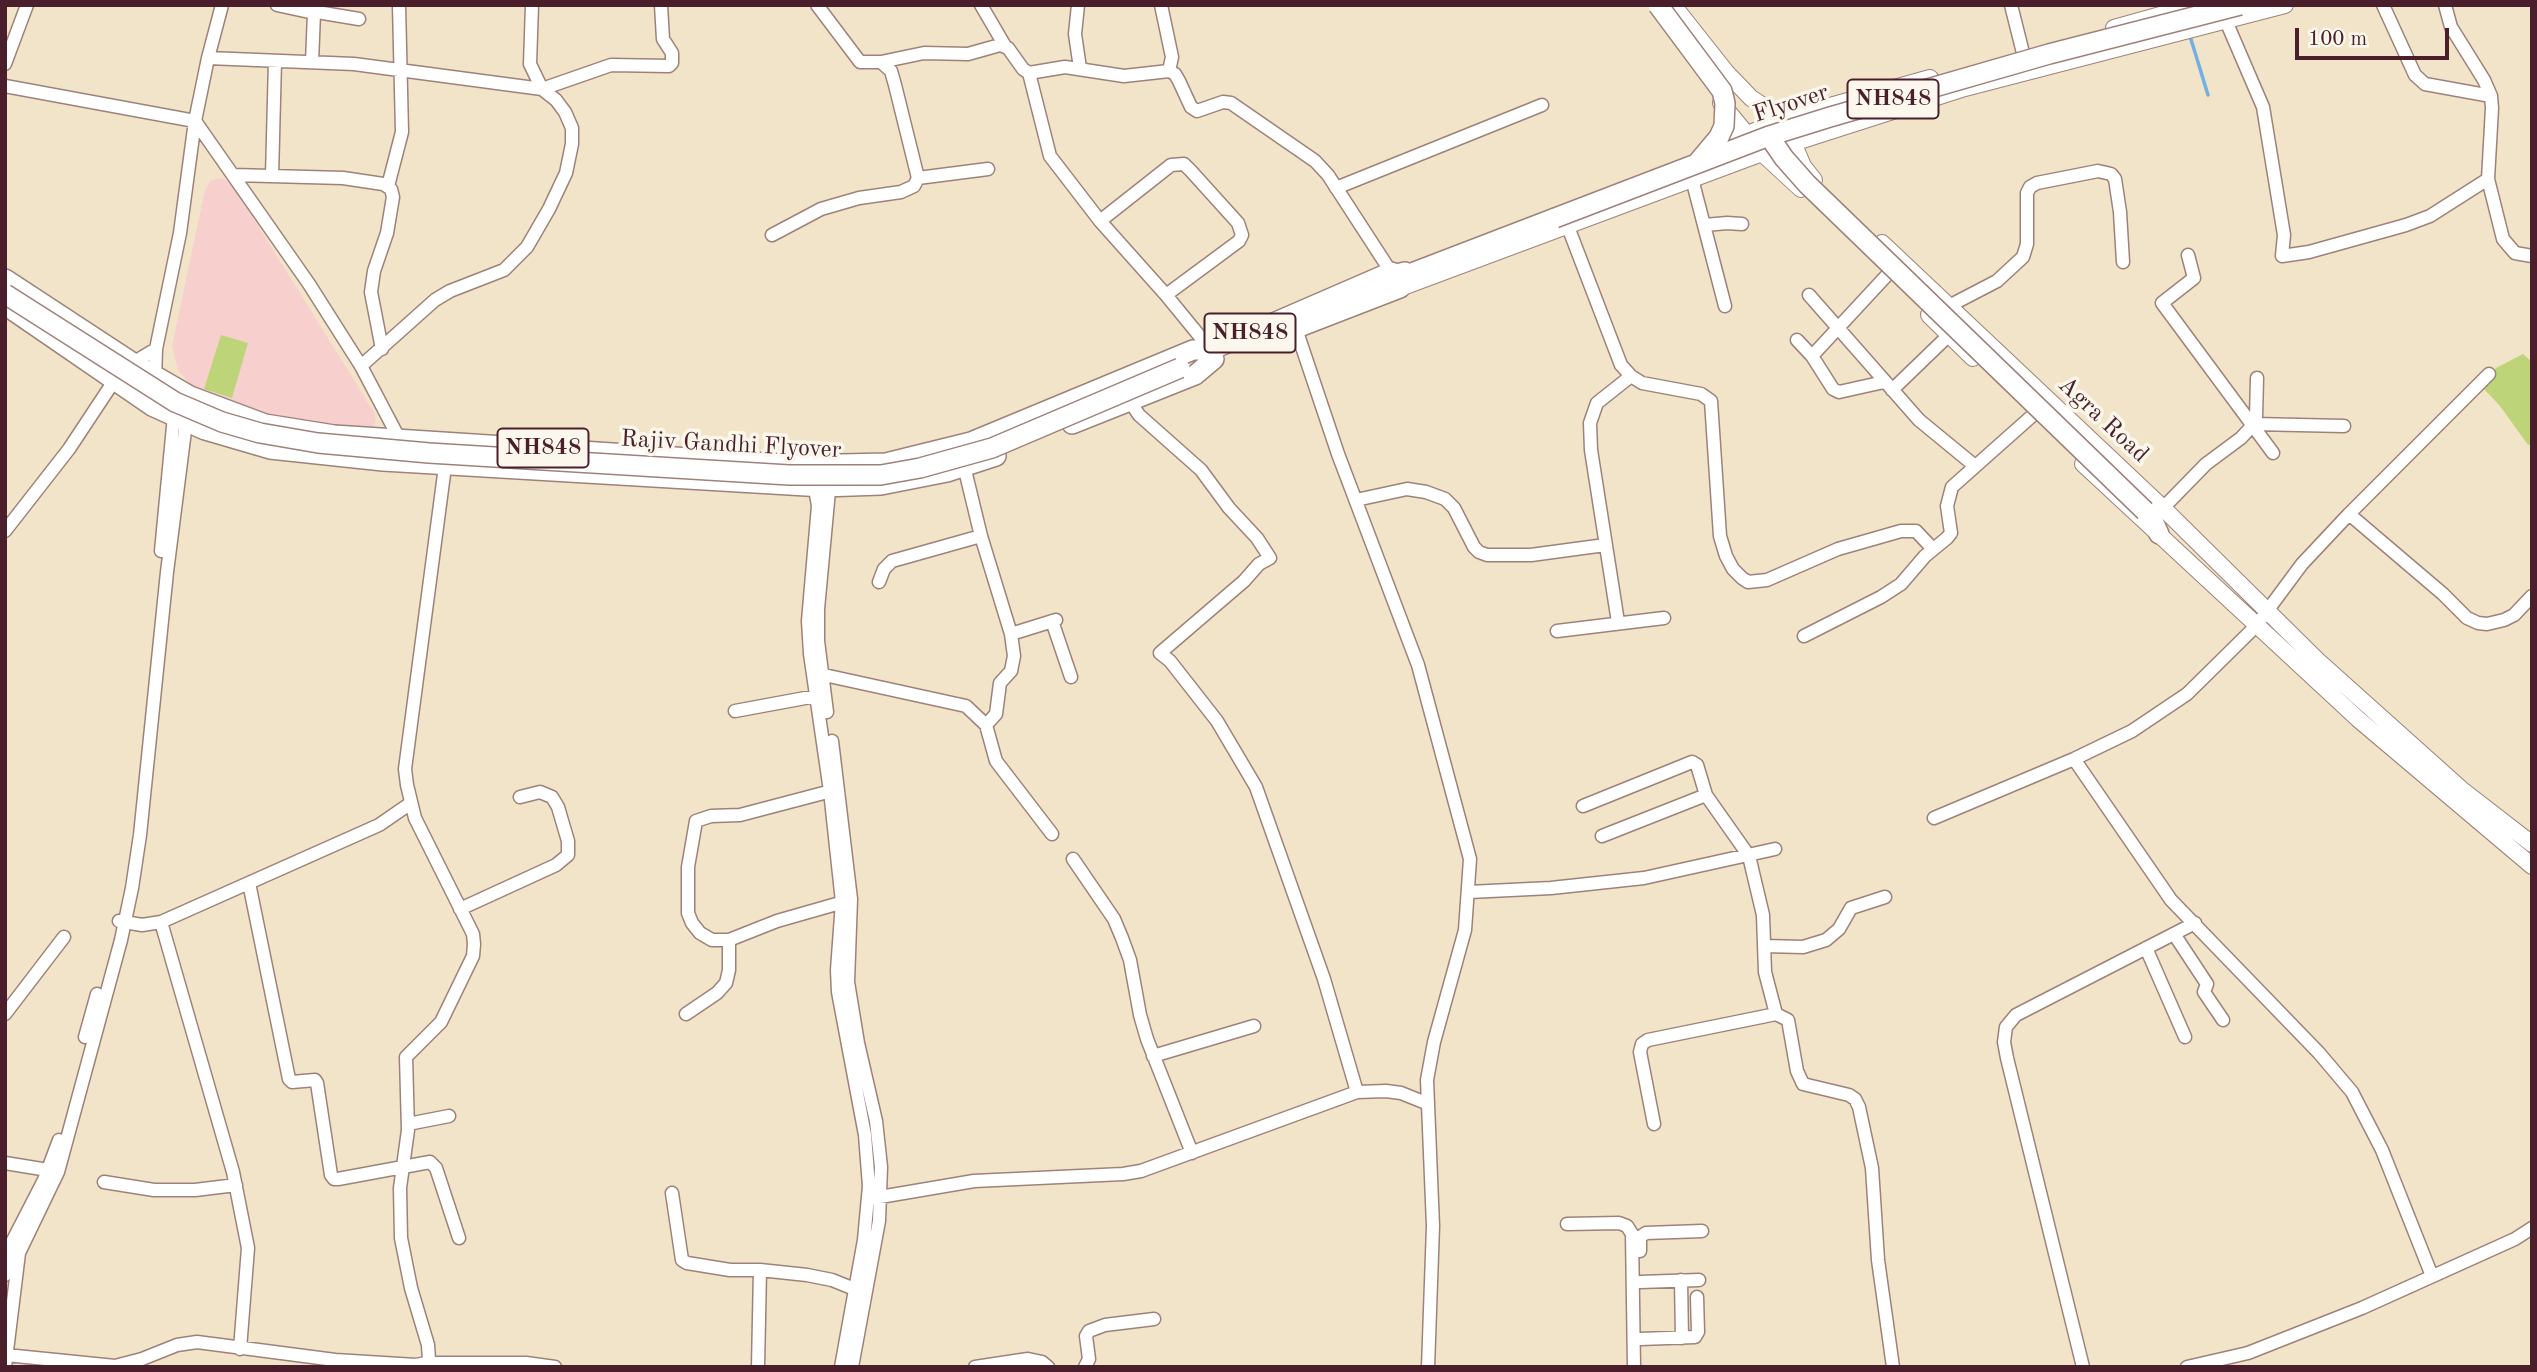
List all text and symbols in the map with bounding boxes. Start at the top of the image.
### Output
scale bar [2299,14,2453,58]
text: 100 m [2308,29,2367,50]
street label: Flyover [1750,78,1832,130]
road number: NH848 [1848,80,1938,118]
road number: NH848 [1204,314,1296,352]
street label: Agra Road [2052,371,2154,469]
street label: Rajiv Gandhi Flyover [620,425,842,465]
road number: NH848 [498,428,588,468]

